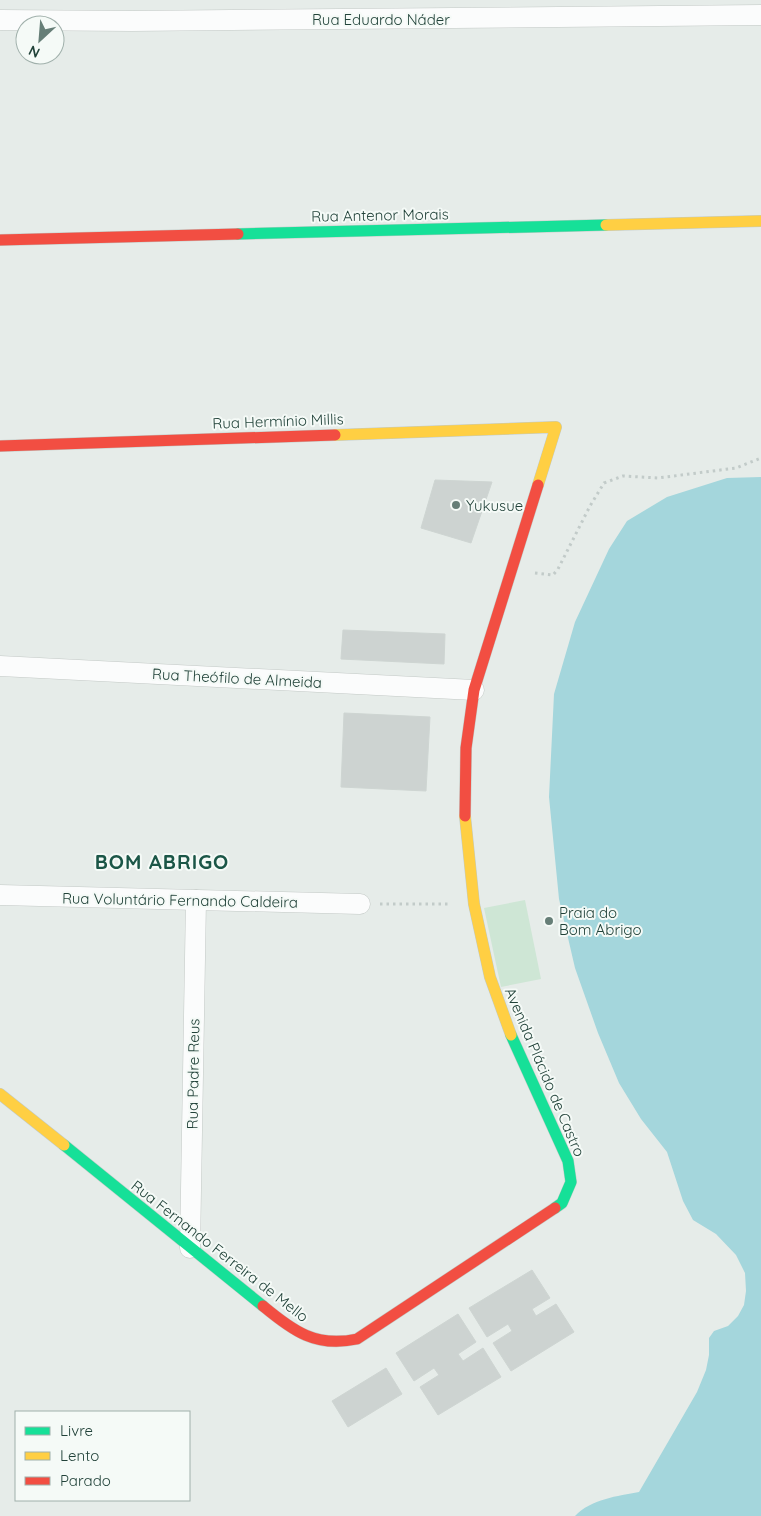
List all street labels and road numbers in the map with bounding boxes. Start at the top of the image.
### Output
street label: Rua Eduardo Náder [312,10,450,29]
street label: Rua Antenor Morais [311,204,449,226]
street label: Rua Hermínio Millis [212,409,344,433]
street label: Rua Theófilo de Almeida [152,664,322,692]
street label: Rua Voluntário Fernando Caldeira [62,888,298,912]
street label: Avenida Plácido de Castro [501,985,589,1159]
street label: Rua Padre Reus [183,1018,203,1130]
street label: Rua Fernando Ferreira de Mello [128,1176,312,1326]

